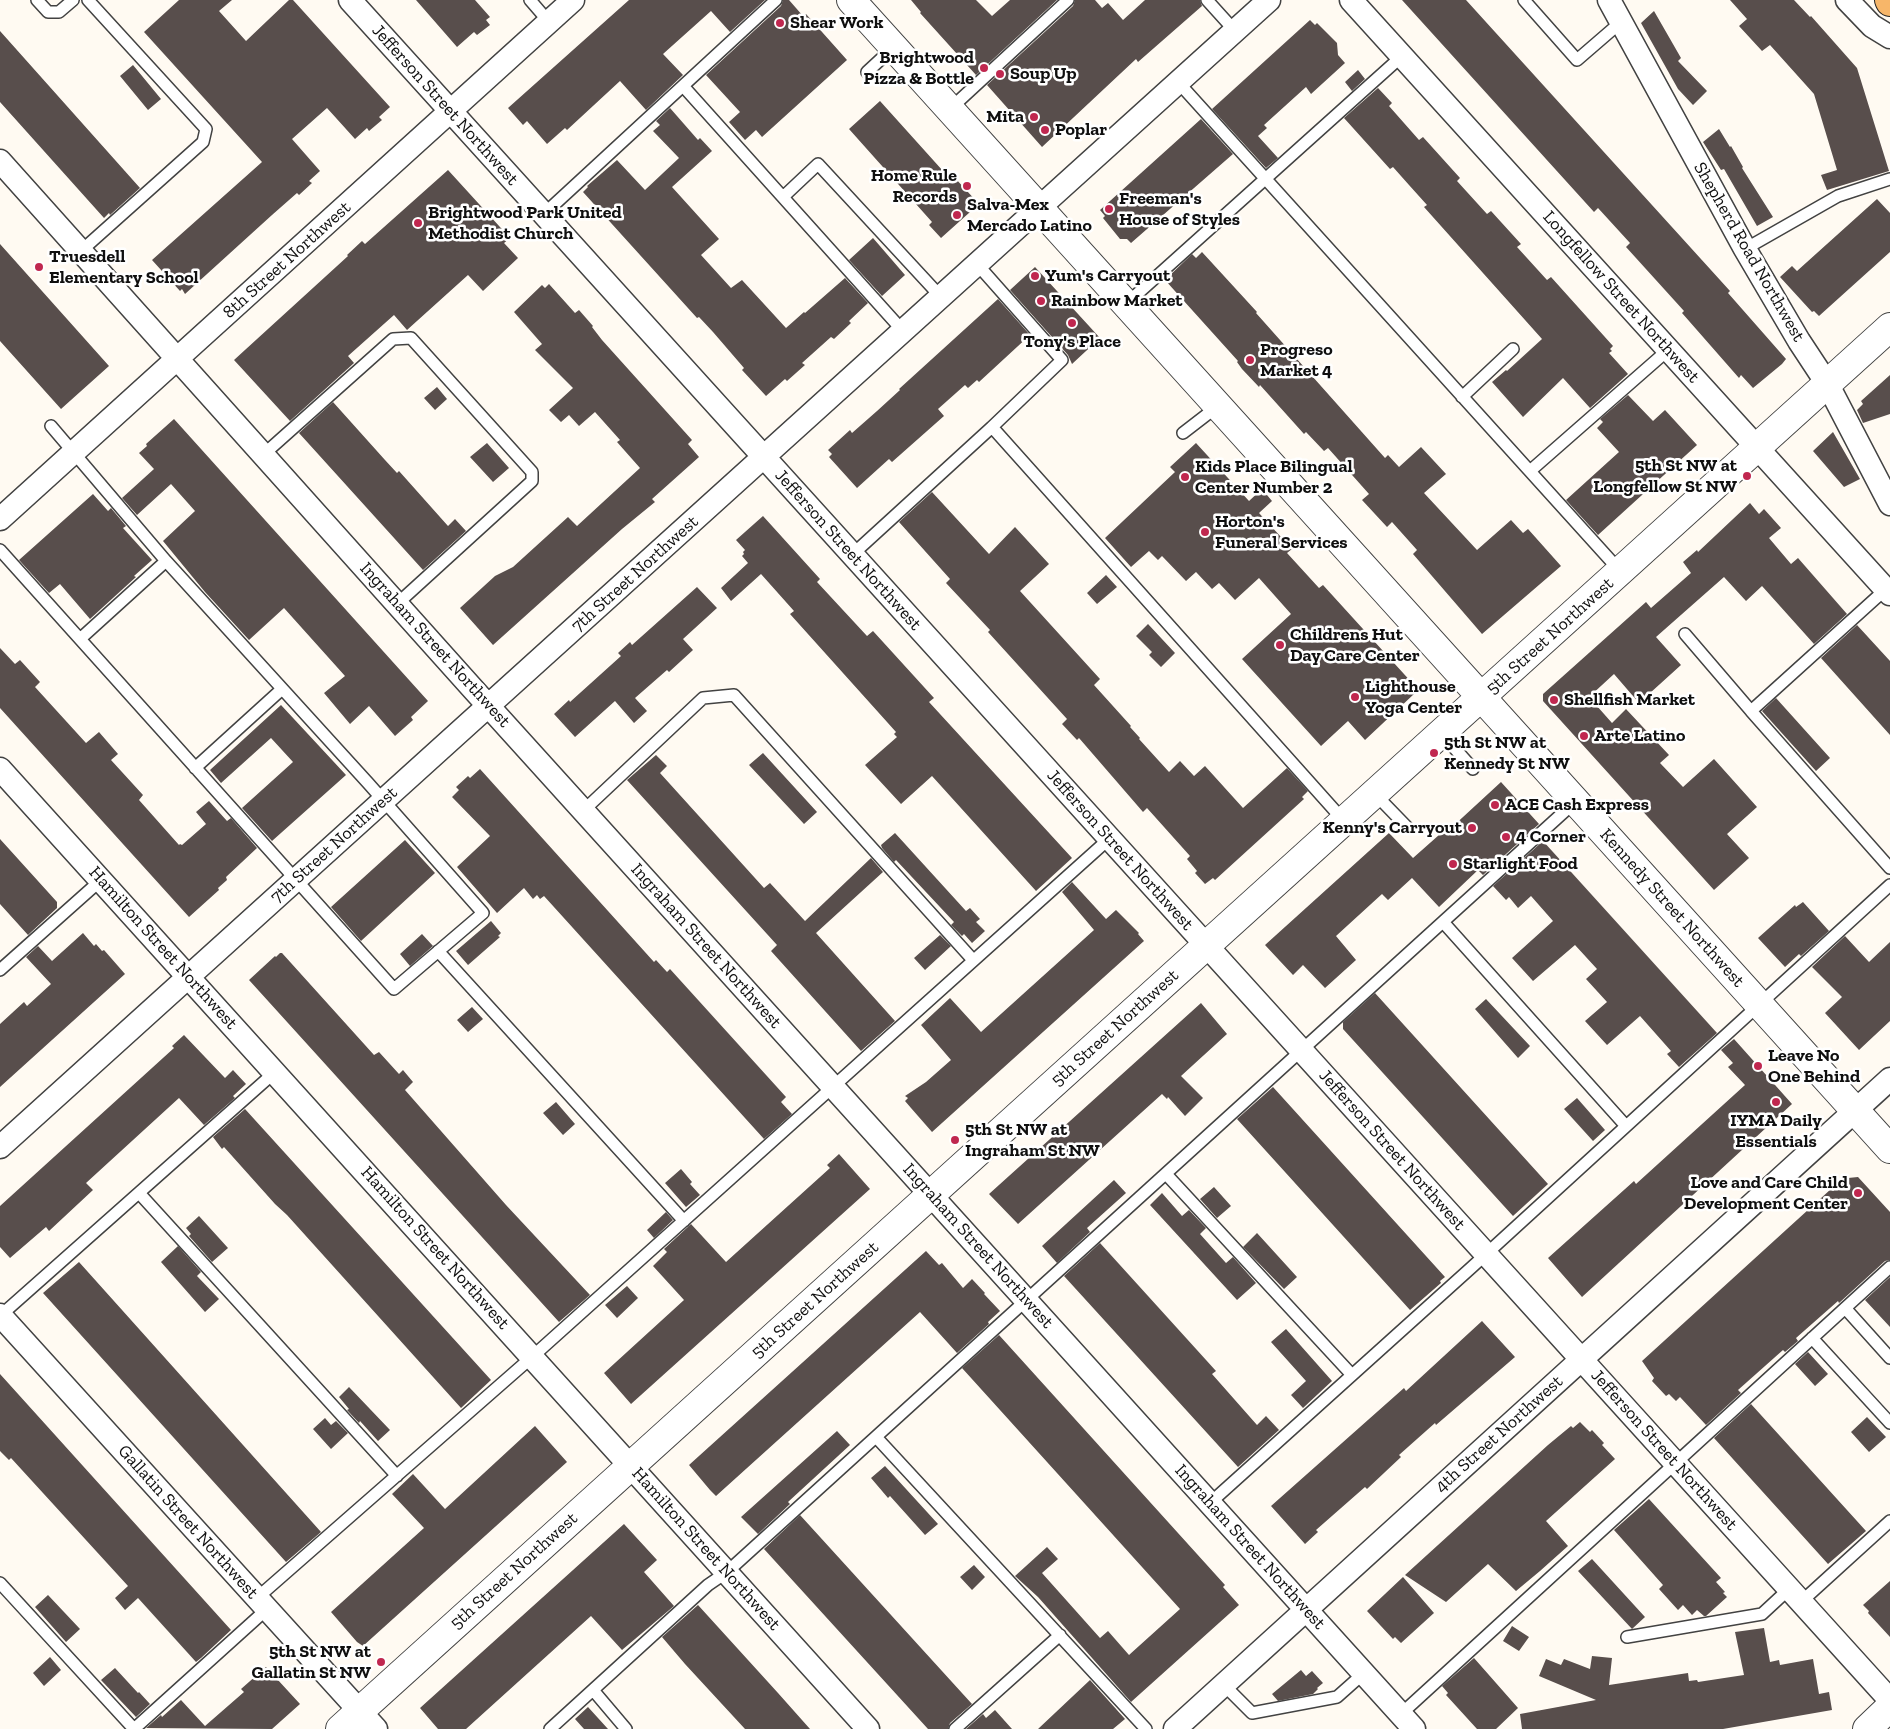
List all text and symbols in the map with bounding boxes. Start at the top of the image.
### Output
place label: Shear Work [790,12,883,34]
marker: Shear Work [774,17,786,29]
street label: Jefferson Street Northwest [367,20,523,190]
place label: Brightwood Pizza & Bottle [863,47,974,90]
marker: Brightwood Pizza & Bottle [978,62,990,74]
place label: Soup Up [1010,63,1076,85]
marker: Soup Up [994,68,1006,80]
place label: Mita [986,106,1024,128]
marker: Mita [1028,111,1040,123]
place label: Poplar [1055,119,1107,141]
marker: Poplar [1039,124,1051,136]
street label: Shepherd Road Northwest [1689,158,1809,346]
place label: Home Rule Records [871,165,957,208]
marker: Home Rule Records [961,180,973,192]
place label: Freeman's House of Styles [1119,188,1240,230]
place label: Salva-Mex Mercado Latino [967,194,1092,236]
street label: 8th Street Northwest [219,197,355,323]
place label: Brightwood Park United Methodist Church [428,202,622,244]
marker: Freeman's House of Styles [1103,203,1115,215]
street label: Longfellow Street Northwest [1538,207,1704,387]
marker: Salva-Mex Mercado Latino [951,209,963,221]
marker: Brightwood Park United Methodist Church [412,217,424,229]
place label: Truesdell Elementary School [49,246,199,288]
marker: Truesdell Elementary School [33,261,45,273]
place label: Yum's Carryout [1045,265,1170,287]
marker: Yum's Carryout [1029,270,1041,282]
place label: Rainbow Market [1051,290,1183,312]
marker: Rainbow Market [1035,295,1047,307]
marker: Tony's Place [1066,317,1078,329]
place label: Tony's Place [1023,331,1121,353]
place label: Progreso Market 4 [1260,339,1333,382]
marker: Progreso Market 4 [1244,354,1256,366]
place label: 5th St NW at Longfellow St NW [1593,455,1737,498]
place label: Kids Place Bilingual Center Number 2 [1195,456,1353,498]
street label: Jefferson Street Northwest [770,465,926,635]
marker: 5th St NW at Longfellow St NW [1741,470,1753,482]
marker: Kids Place Bilingual Center Number 2 [1179,471,1191,483]
street label: 7th Street Northwest [567,511,703,637]
place label: Horton's Funeral Services [1215,511,1348,554]
marker: Horton's Funeral Services [1199,526,1211,538]
street label: Ingraham Street Northwest [355,558,515,732]
street label: 5th Street Northwest [1482,573,1618,699]
place label: Childrens Hut Day Care Center [1290,624,1420,666]
marker: Childrens Hut Day Care Center [1274,639,1286,651]
place label: Lighthouse Yoga Center [1365,676,1462,719]
place label: Shellfish Market [1564,689,1695,711]
marker: Lighthouse Yoga Center [1349,691,1361,703]
marker: Shellfish Market [1548,694,1560,706]
place label: Arte Latino [1594,725,1685,747]
marker: Arte Latino [1578,730,1590,742]
place label: 5th St NW at Kennedy St NW [1444,732,1570,774]
marker: 5th St NW at Kennedy St NW [1428,747,1440,759]
street label: Jefferson Street Northwest [1042,765,1198,935]
street label: 7th Street Northwest [266,782,402,908]
place label: ACE Cash Express [1505,794,1649,816]
marker: ACE Cash Express [1489,799,1501,811]
place label: Kenny's Carryout [1322,817,1462,839]
marker: Kenny's Carryout [1466,822,1478,834]
street label: Kennedy Street Northwest [1595,824,1749,992]
place label: 4 Corner [1516,826,1586,848]
marker: 4 Corner [1500,831,1512,843]
place label: Starlight Food [1463,853,1578,875]
marker: Starlight Food [1447,858,1459,870]
street label: Ingraham Street Northwest [626,859,786,1033]
street label: Hamilton Street Northwest [84,862,242,1034]
street label: 5th Street Northwest [1047,965,1183,1091]
place label: Leave No One Behind [1768,1045,1860,1088]
marker: Leave No One Behind [1752,1060,1764,1072]
street label: Jefferson Street Northwest [1314,1065,1470,1235]
marker: IYMA Daily Essentials [1770,1096,1782,1108]
place label: IYMA Daily Essentials [1730,1110,1822,1152]
place label: 5th St NW at Ingraham St NW [965,1119,1100,1162]
marker: 5th St NW at Ingraham St NW [949,1134,961,1146]
street label: Ingraham Street Northwest [898,1159,1058,1333]
street label: Hamilton Street Northwest [356,1162,514,1334]
place label: Love and Care Child Development Center [1684,1172,1848,1214]
marker: Love and Care Child Development Center [1852,1187,1864,1199]
street label: 5th Street Northwest [747,1237,883,1363]
street label: Jefferson Street Northwest [1586,1365,1742,1535]
street label: 4th Street Northwest [1431,1371,1567,1497]
street label: Gallatin Street Northwest [113,1441,263,1603]
street label: Ingraham Street Northwest [1170,1460,1330,1634]
street label: Hamilton Street Northwest [627,1463,785,1635]
street label: 5th Street Northwest [446,1508,582,1634]
place label: 5th St NW at Gallatin St NW [252,1641,371,1684]
marker: 5th St NW at Gallatin St NW [375,1656,387,1668]

